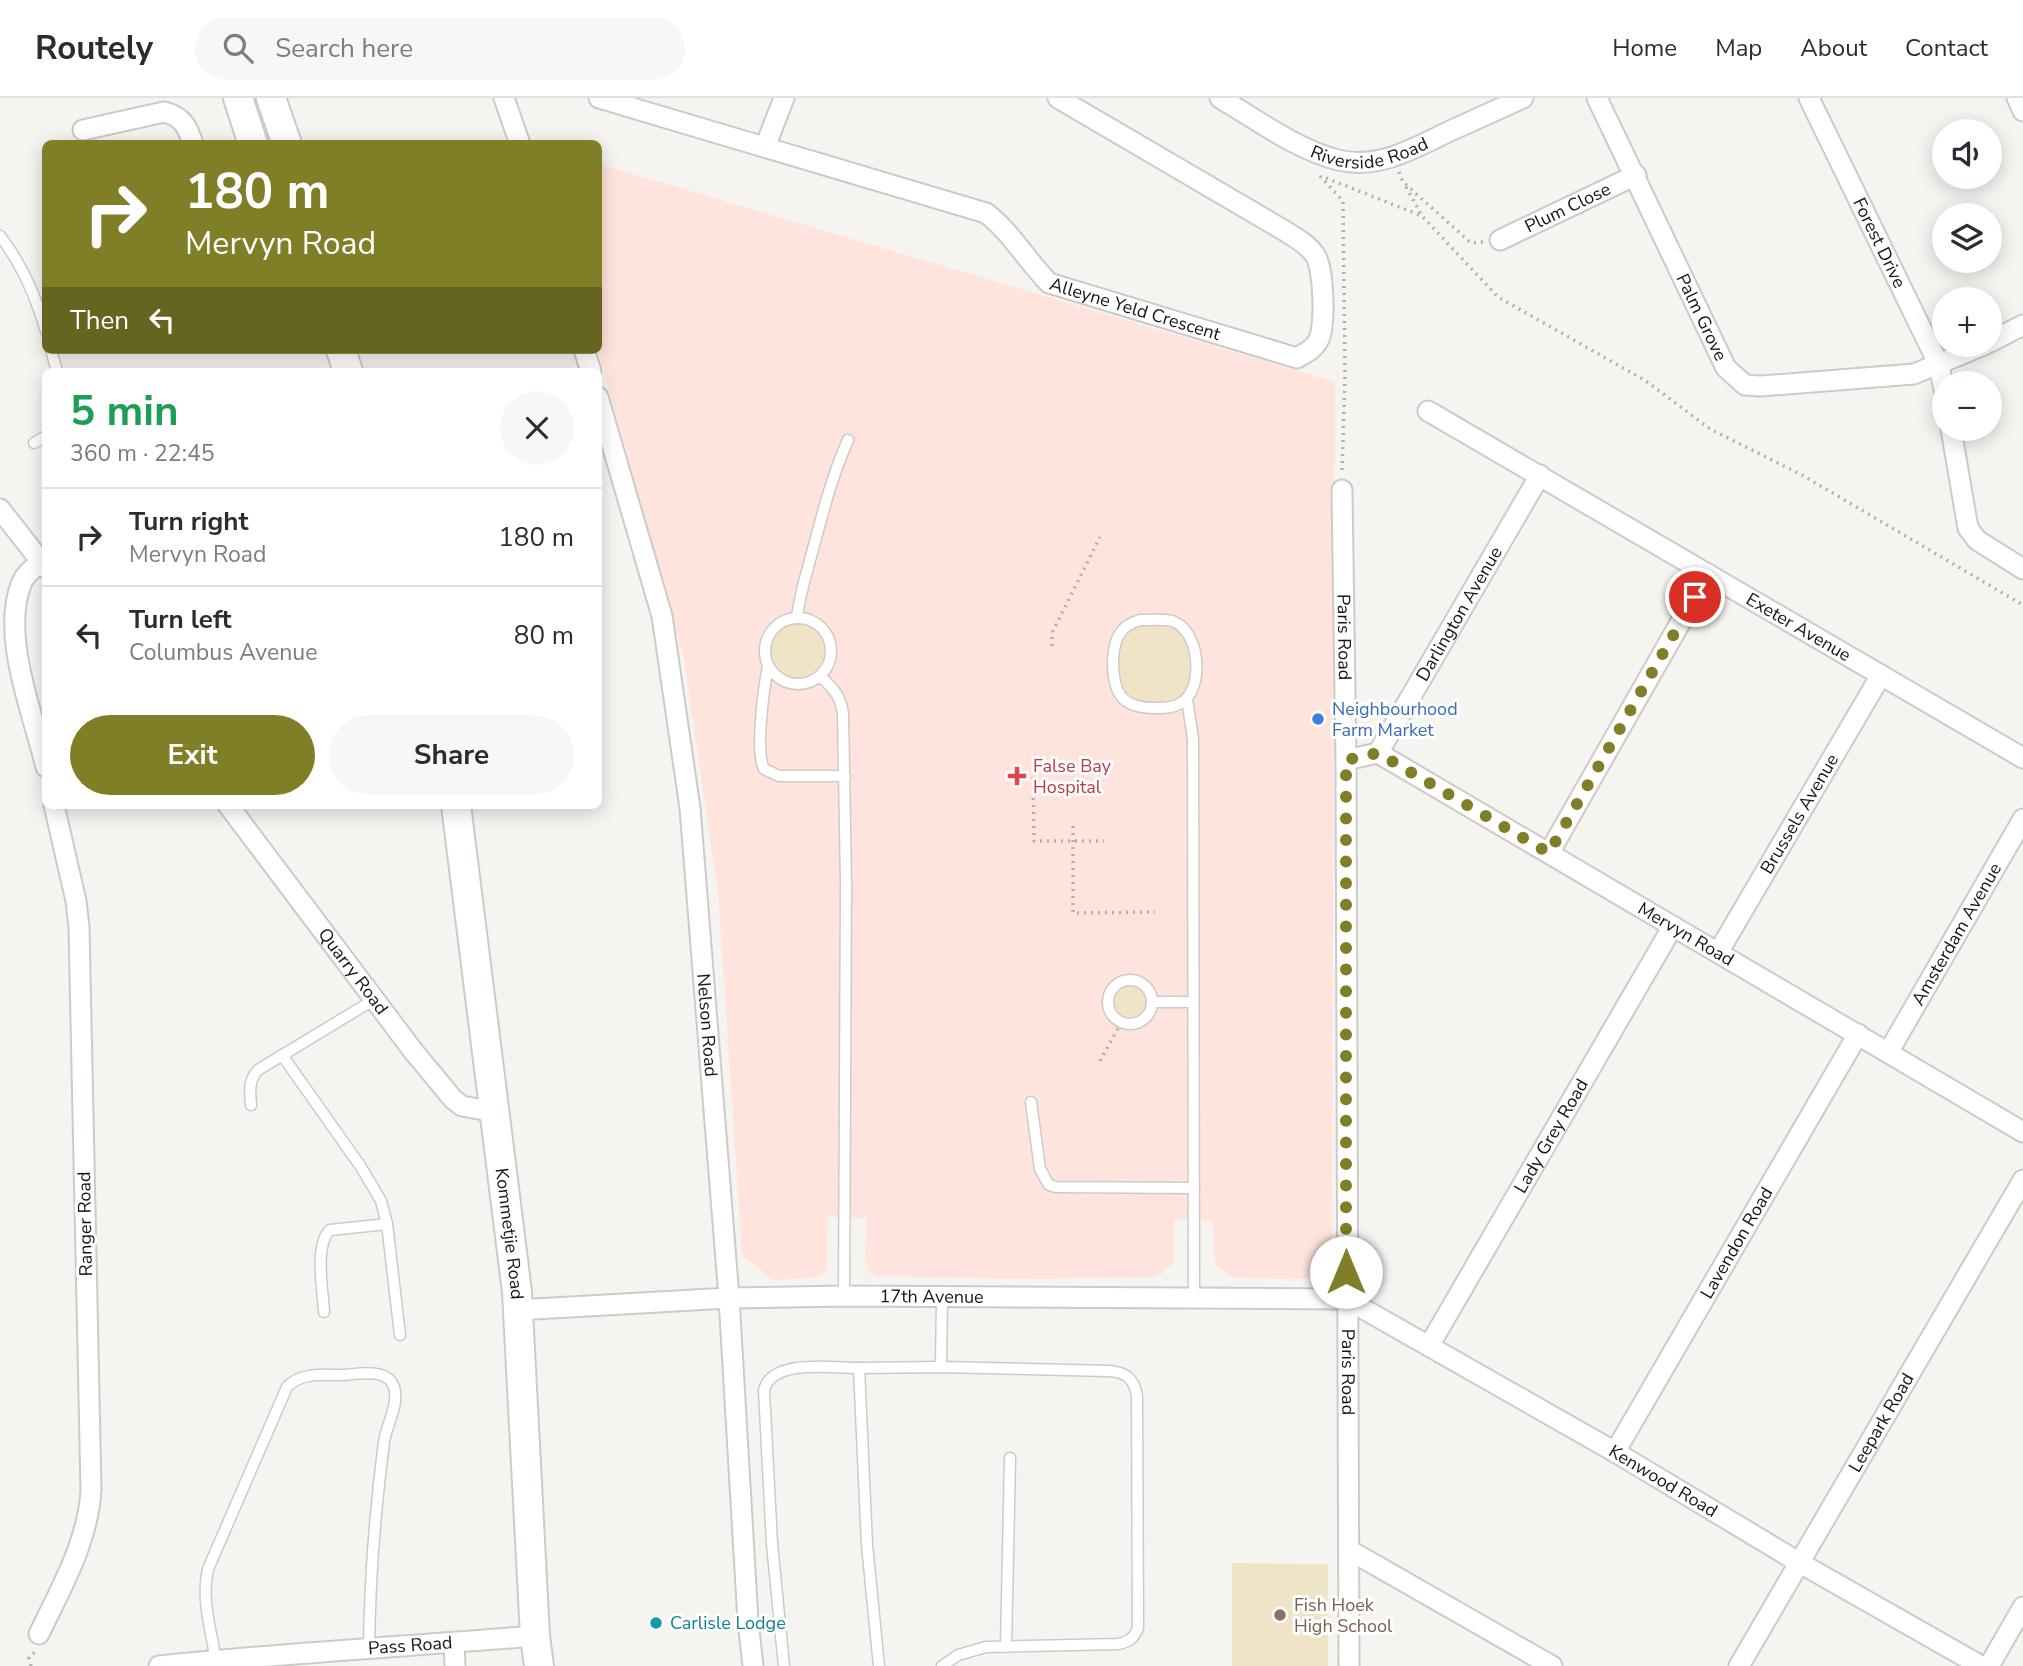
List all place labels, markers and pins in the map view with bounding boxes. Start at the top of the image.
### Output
pin [1665,567,1725,627]
place label: Neighbourhood Farm Market [1332,697,1458,742]
marker: Neighbourhood Farm Market [1310,711,1326,727]
place label: False Bay Hospital [1033,754,1112,799]
marker: False Bay Hospital [1007,766,1027,786]
place label: Fish Hoek High School [1294,1593,1393,1638]
marker: Fish Hoek High School [1272,1607,1288,1623]
place label: Carlisle Lodge [670,1611,786,1635]
marker: Carlisle Lodge [648,1615,664,1631]

